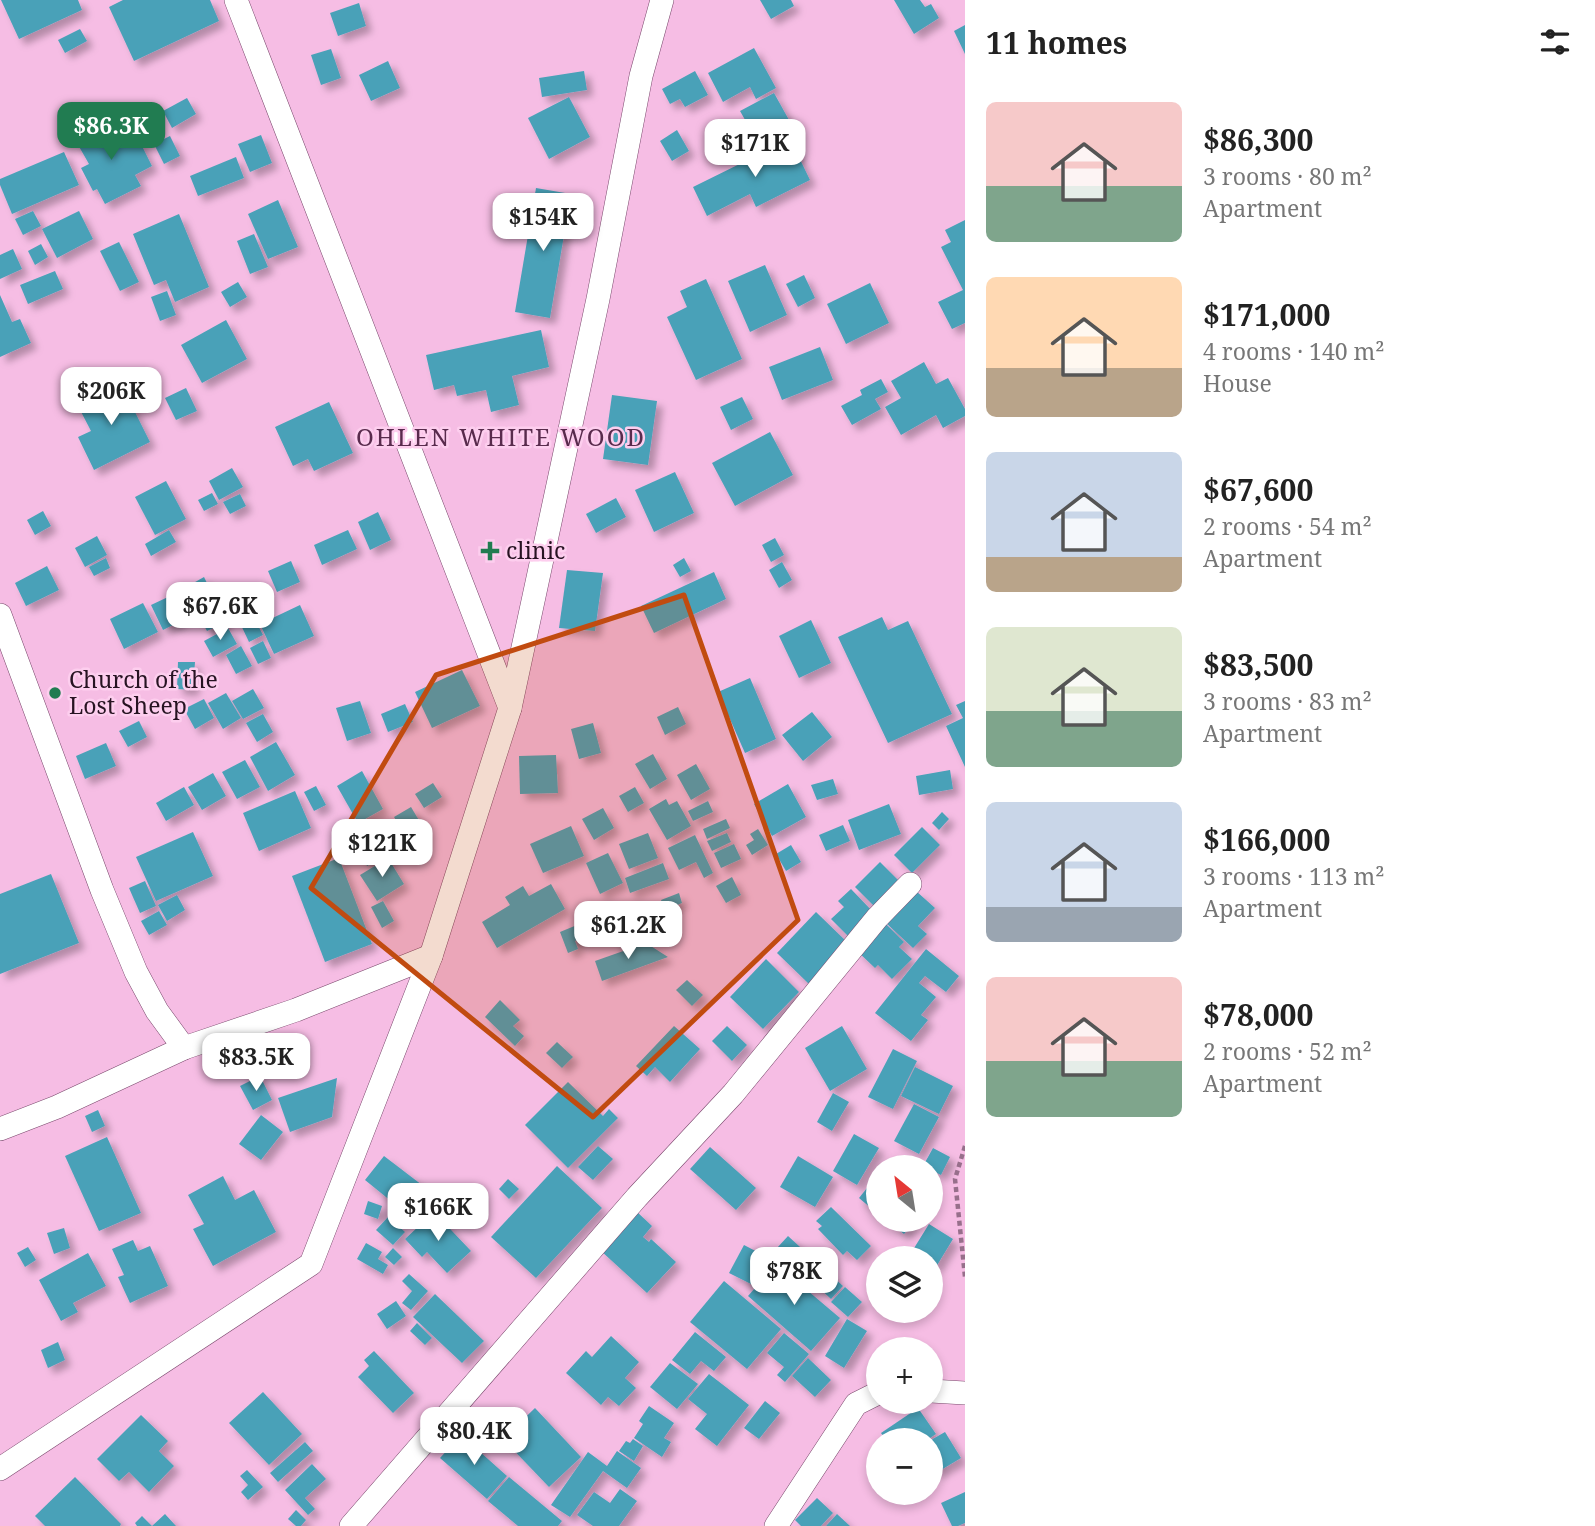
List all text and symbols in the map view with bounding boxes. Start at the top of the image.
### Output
text: 11 homes [986,22,1127,63]
icon: filters [1536,23,1574,61]
pin: $86.3K [54,102,168,162]
text: $86.3K [73,109,149,141]
text: $86,300 [1203,119,1314,160]
pin: $171K [706,120,804,179]
text: $171K [721,126,789,158]
icon: home [1042,130,1126,214]
text: 3 rooms · 80 m² [1203,160,1372,192]
text: Apartment [1203,192,1322,224]
pin: $154K [494,194,592,253]
text: $154K [509,200,577,232]
text: $171,000 [1203,294,1330,335]
icon: home [1042,305,1126,389]
text: 4 rooms · 140 m² [1203,335,1385,367]
text: House [1203,367,1272,399]
pin: $206K [62,368,160,427]
text: $206K [77,374,145,406]
district label: OHLEN WHITE WOOD [356,420,646,453]
text: $67,600 [1203,469,1314,510]
icon: home [1042,480,1126,564]
text: 2 rooms · 54 m² [1203,510,1372,542]
place label: clinic [506,534,565,566]
marker: clinic [480,541,500,561]
text: Apartment [1203,542,1322,574]
pin: $67.6K [163,582,277,642]
text: $67.6K [182,589,258,621]
text: $83,500 [1203,644,1314,685]
icon: home [1042,655,1126,739]
place label: Church of the Lost Sheep [69,663,218,721]
marker: Church of the Lost Sheep [47,685,63,701]
text: 3 rooms · 83 m² [1203,685,1372,717]
text: Apartment [1203,717,1322,749]
text: $166,000 [1203,819,1330,860]
pin: $121K [333,820,431,879]
text: $121K [348,826,416,858]
icon: home [1042,830,1126,914]
text: 3 rooms · 113 m² [1203,860,1385,892]
text: Apartment [1203,892,1322,924]
pin: $61.2K [571,902,685,961]
text: $61.2K [590,908,666,940]
text: $78,000 [1203,994,1314,1035]
icon: home [1042,1005,1126,1089]
pin: $83.5K [199,1034,313,1093]
text: 2 rooms · 52 m² [1203,1035,1372,1067]
text: $83.5K [218,1040,294,1072]
text: Apartment [1203,1067,1322,1099]
north arrow [866,1155,943,1232]
map controls [866,1155,943,1505]
pin: $166K [389,1184,487,1243]
text: $166K [404,1190,472,1222]
button: layers [866,1246,943,1323]
pin: $78K [753,1248,835,1307]
text: $78K [766,1254,822,1286]
button: + [866,1337,943,1414]
pin: $80.4K [417,1408,531,1467]
text: $80.4K [436,1414,512,1446]
button: − [866,1428,943,1505]

